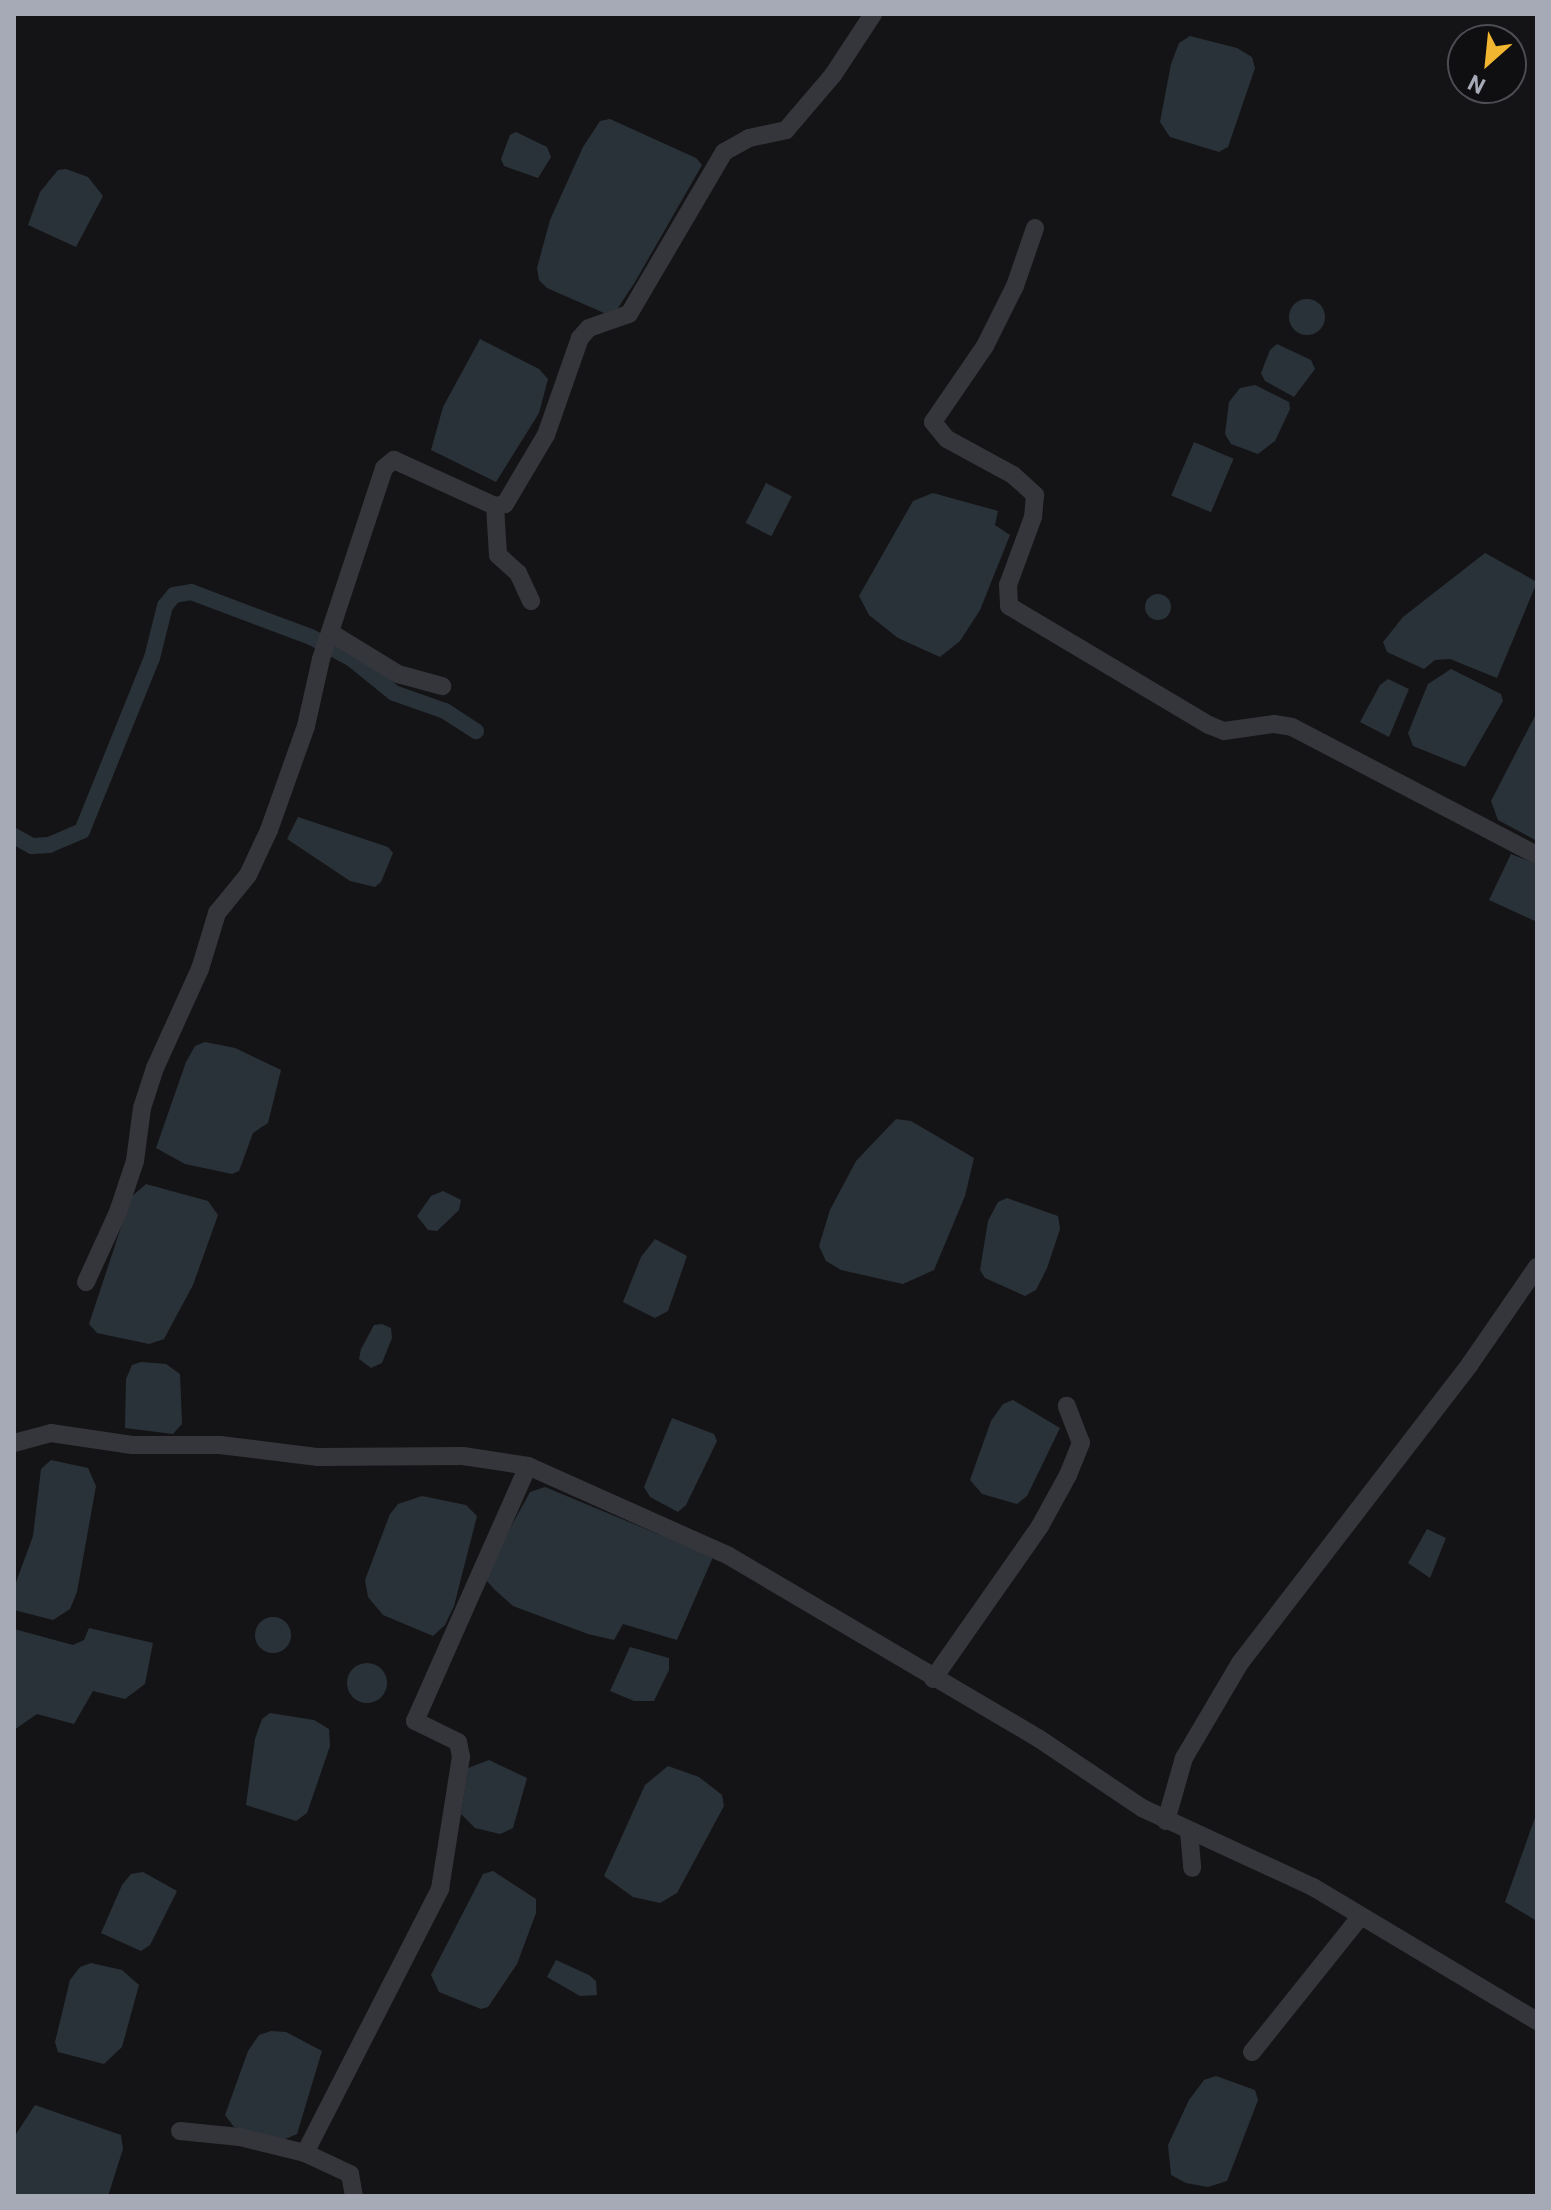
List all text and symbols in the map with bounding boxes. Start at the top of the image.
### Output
north arrow [1447,24,1527,104]
text: N [1464,69,1489,99]

